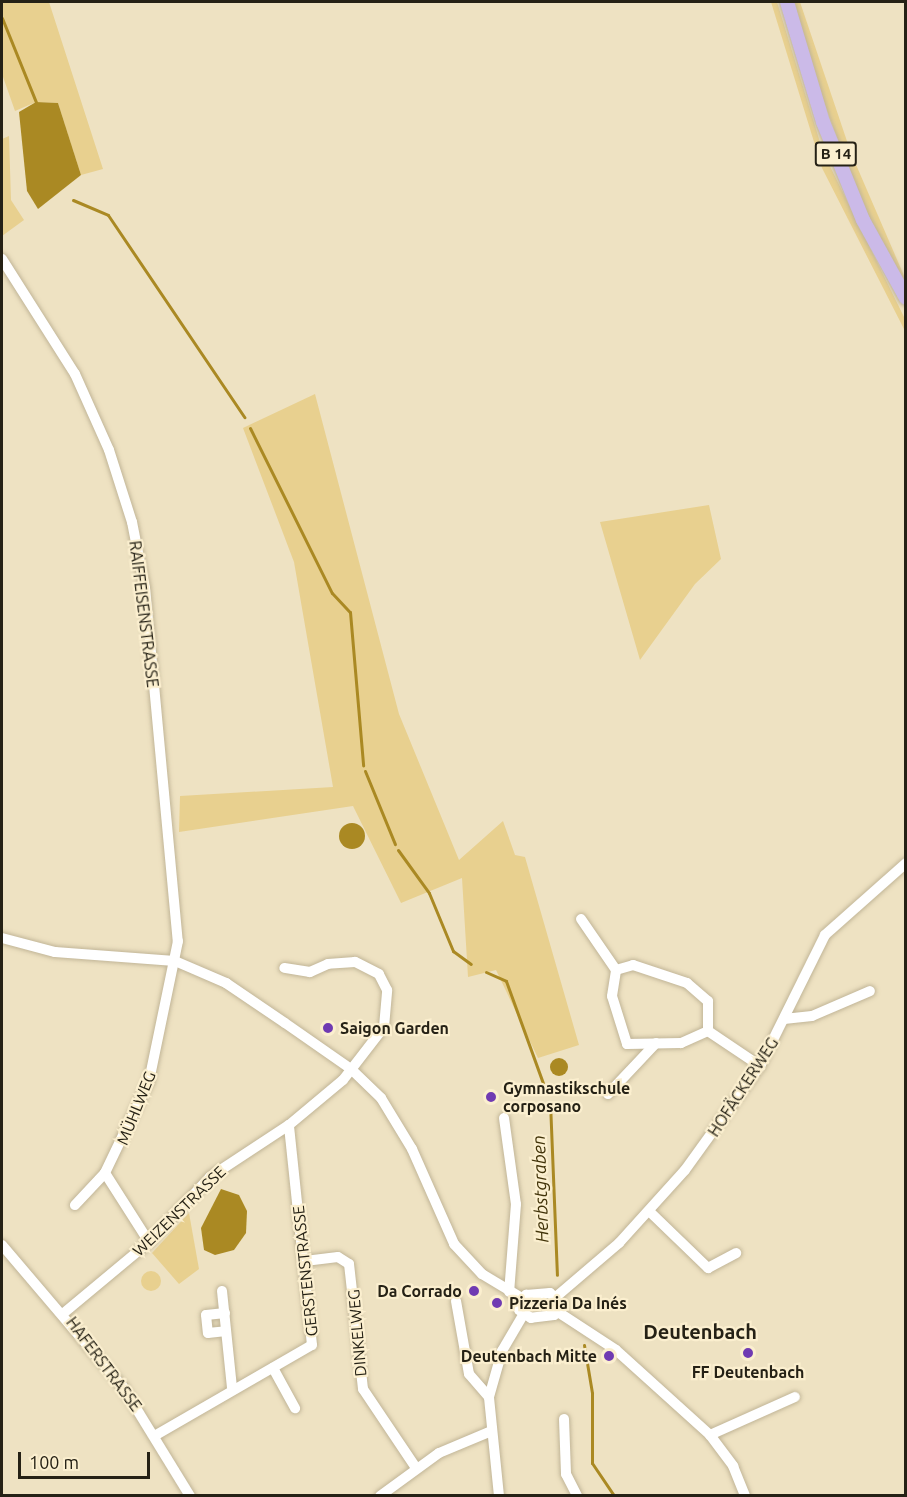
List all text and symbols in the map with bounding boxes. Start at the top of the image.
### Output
road number: B 14 [814,142,858,166]
street label: RAIFFEISENSTRASSE [125,540,163,688]
place label: Saigon Garden [340,1018,449,1038]
marker: Saigon Garden [321,1021,335,1035]
street label: HOFÄCKERWEG [704,1034,782,1140]
street label: MÜHLWEG [113,1068,159,1148]
place label: Gymnastikschule corposano [503,1078,630,1116]
marker: Gymnastikschule corposano [484,1090,498,1104]
water label: Herbstgraben [527,1135,553,1243]
street label: WEIZENSTRASSE [129,1162,229,1260]
street label: GERSTENSTRASSE [289,1205,321,1337]
place label: Da Corrado [377,1281,462,1301]
marker: Da Corrado [467,1284,481,1298]
street label: DINKELWEG [344,1289,370,1377]
place label: Pizzeria Da Inés [509,1293,627,1313]
marker: Pizzeria Da Inés [490,1296,504,1310]
street label: HAFERSTRASSE [62,1313,146,1415]
district label: Deutenbach [643,1319,757,1343]
place label: Deutenbach Mitte [461,1346,597,1366]
marker: FF Deutenbach [741,1346,755,1360]
marker: Deutenbach Mitte [602,1349,616,1363]
place label: FF Deutenbach [692,1362,804,1382]
scale bar [21,1440,153,1478]
text: 100 m [29,1452,79,1472]

